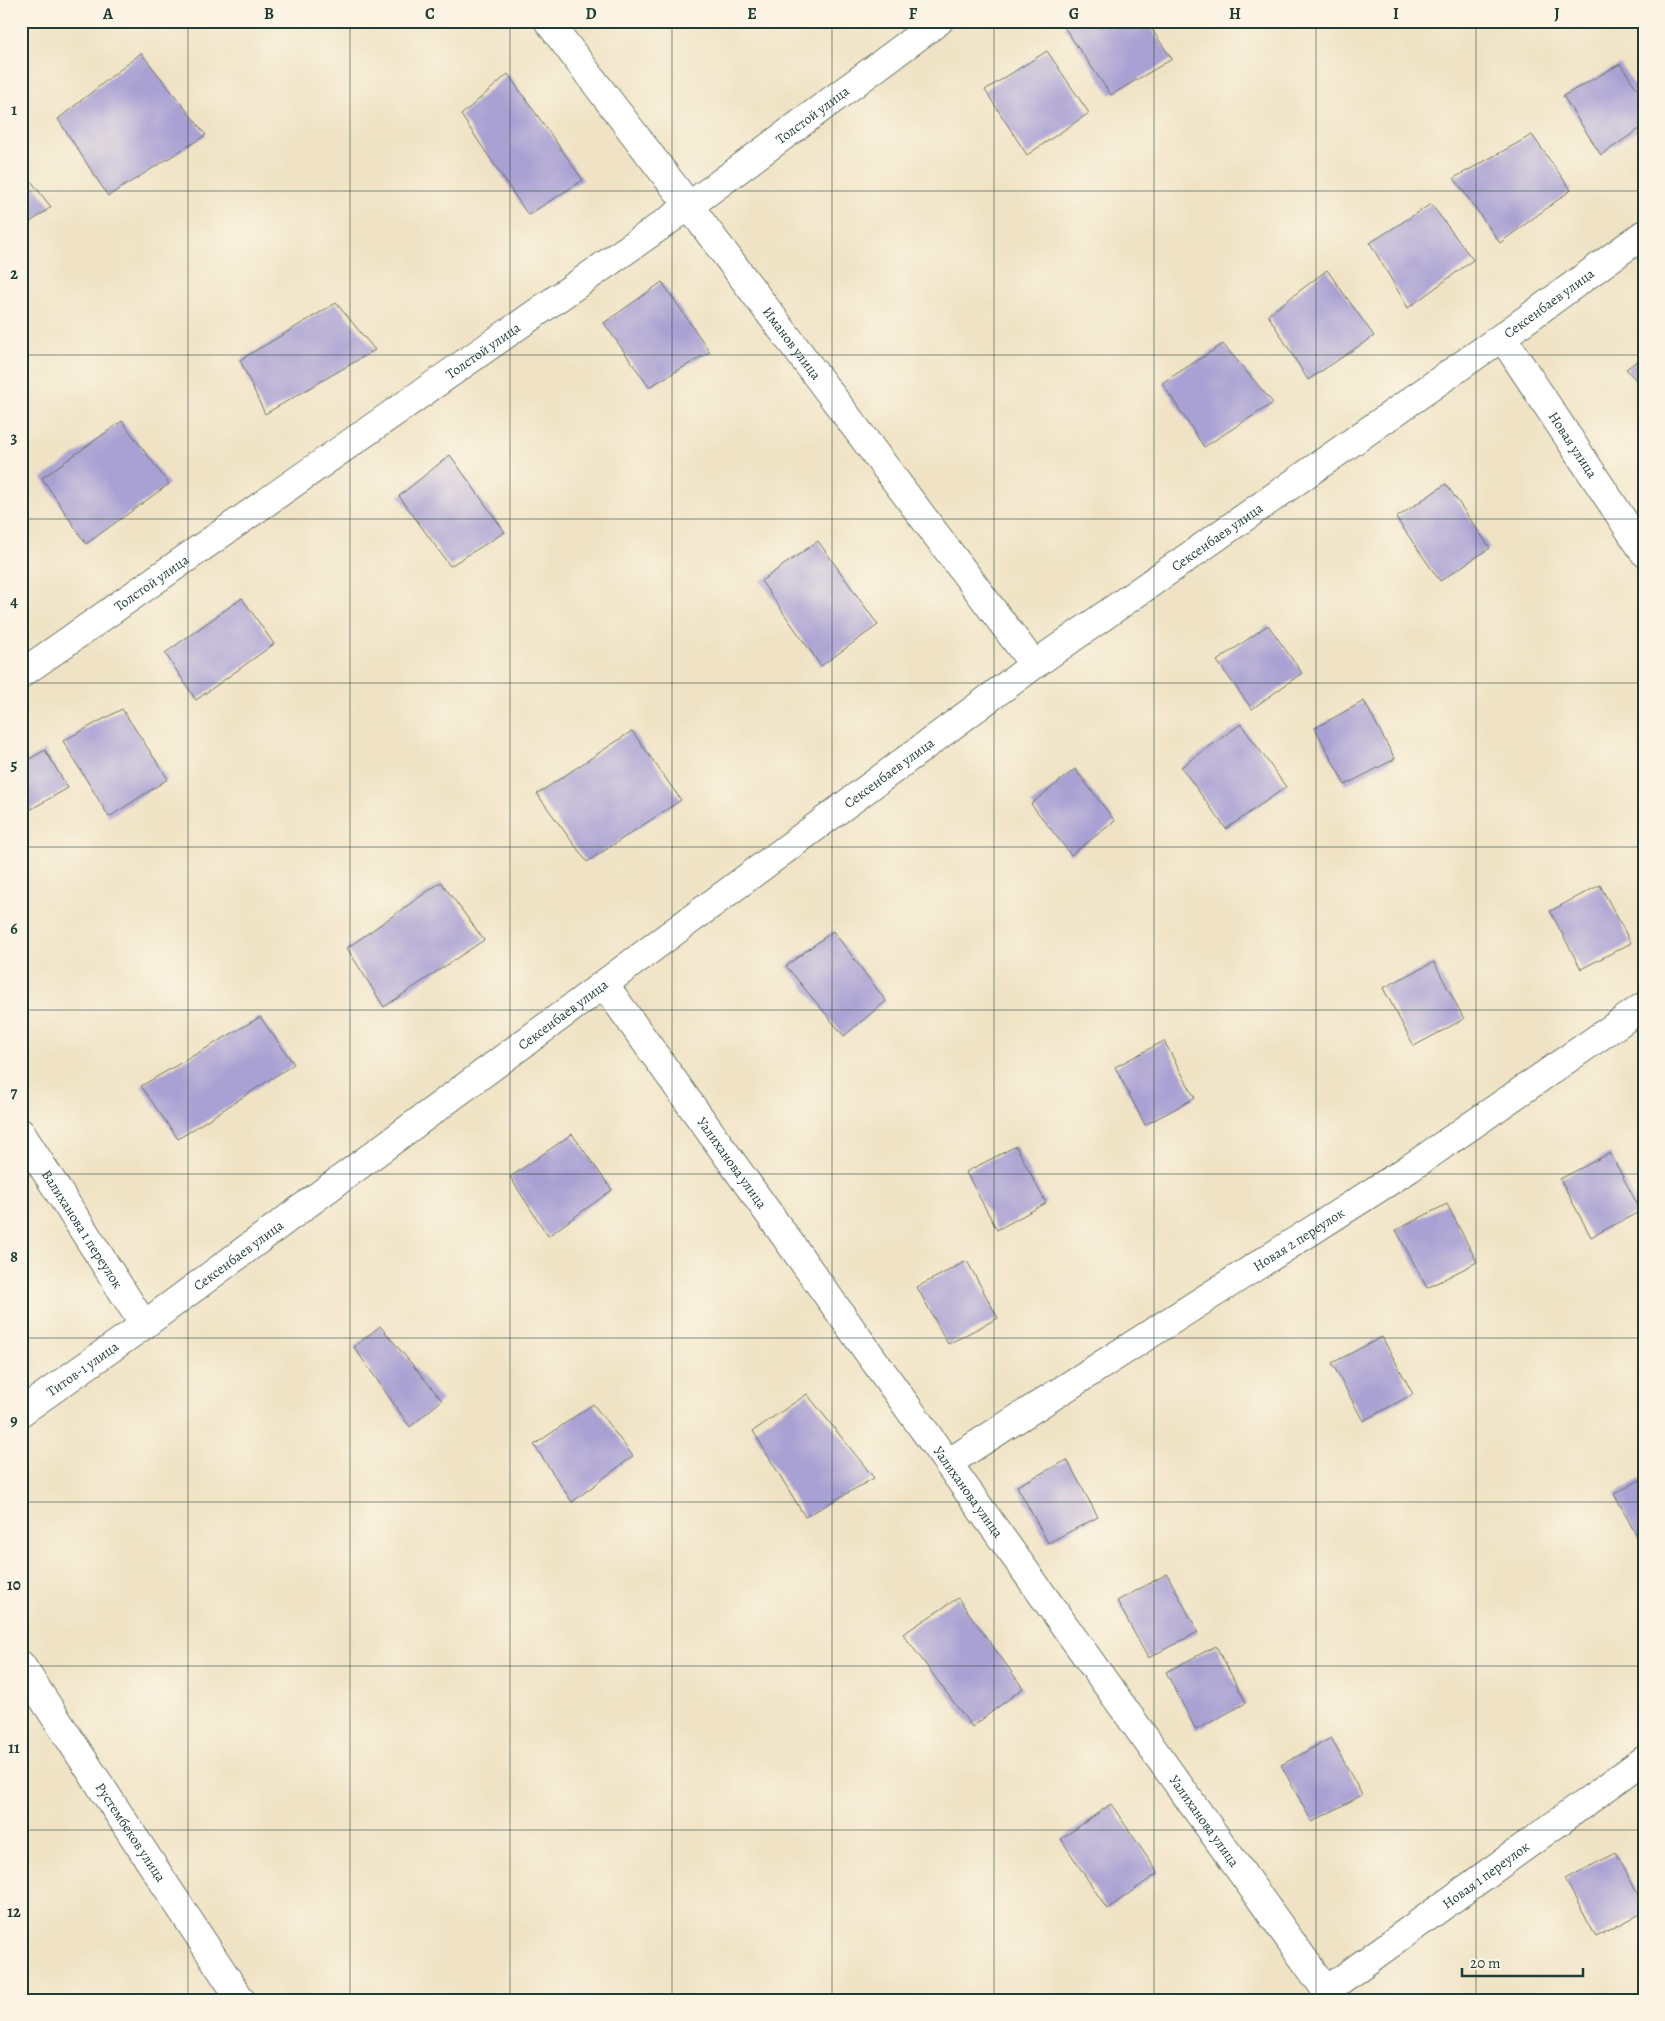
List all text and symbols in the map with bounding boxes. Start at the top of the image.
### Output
text: A [102,3,114,25]
text: B [264,3,274,25]
text: C [425,3,435,25]
text: D [585,3,597,25]
text: E [747,3,757,25]
text: F [909,3,918,25]
text: G [1069,3,1079,25]
text: H [1229,3,1241,25]
text: I [1393,3,1399,25]
text: J [1554,3,1560,25]
street label: Толстой улица [772,81,854,149]
text: 1 [11,99,17,121]
text: 2 [10,263,18,285]
street label: Сексенбаев улица [1500,264,1599,343]
street label: Иманов улица [758,303,826,384]
street label: Толстой улица [442,318,525,384]
street label: Новая улица [1544,408,1602,482]
text: 3 [11,427,18,449]
street label: Сексенбаев улица [1168,498,1267,576]
street label: Толстой улица [110,550,193,616]
text: 4 [10,591,18,613]
street label: Сексенбаев улица [840,733,939,813]
text: 5 [11,754,18,776]
text: 6 [10,918,18,940]
street label: Сексенбаев улица [514,975,612,1055]
text: 7 [11,1082,18,1104]
street label: Уалиханова улица [692,1113,772,1213]
street label: Валиханова 1 переулок [37,1166,127,1292]
street label: Новая 2 переулок [1249,1203,1348,1276]
street label: Сексенбаев улица [190,1215,288,1295]
text: 8 [10,1246,18,1268]
street label: Титов-1 улица [43,1337,123,1401]
text: 9 [10,1410,18,1432]
street label: Уалиханова улица [929,1442,1008,1542]
text: 10 [7,1574,21,1596]
text: 11 [8,1737,20,1759]
street label: Уалиханова улица [1165,1771,1244,1871]
street label: Рустембеков улица [91,1779,170,1886]
street label: Новая 1 переулок [1439,1837,1533,1913]
text: 12 [7,1901,21,1923]
scale bar [1462,1946,1584,1978]
text: 20 m [1470,1953,1501,1973]

